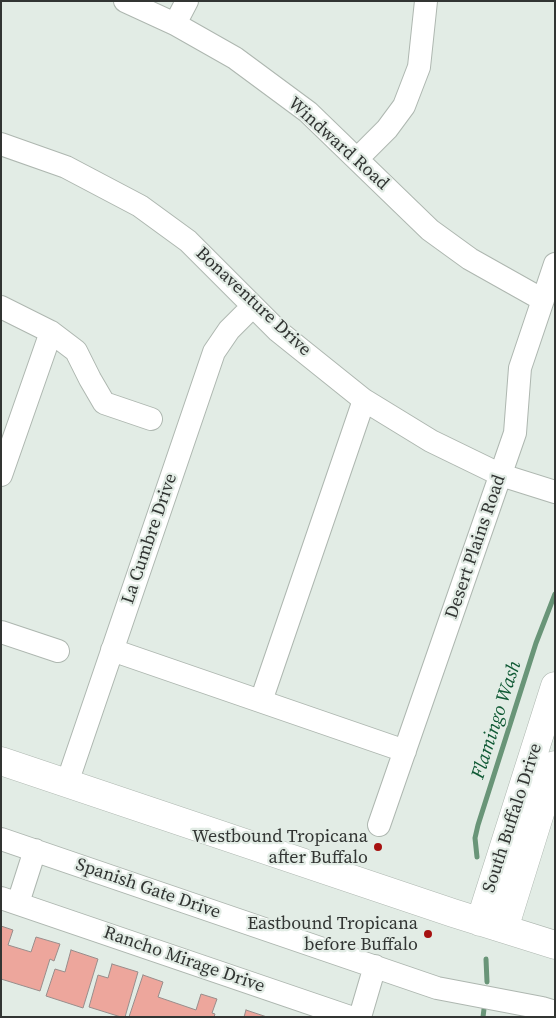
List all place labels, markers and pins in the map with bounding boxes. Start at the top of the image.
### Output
place label: Westbound Tropicana after Buffalo [192,826,368,869]
marker: Westbound Tropicana after Buffalo [372,841,384,853]
place label: Eastbound Tropicana before Buffalo [247,913,418,956]
marker: Eastbound Tropicana before Buffalo [422,928,434,940]

